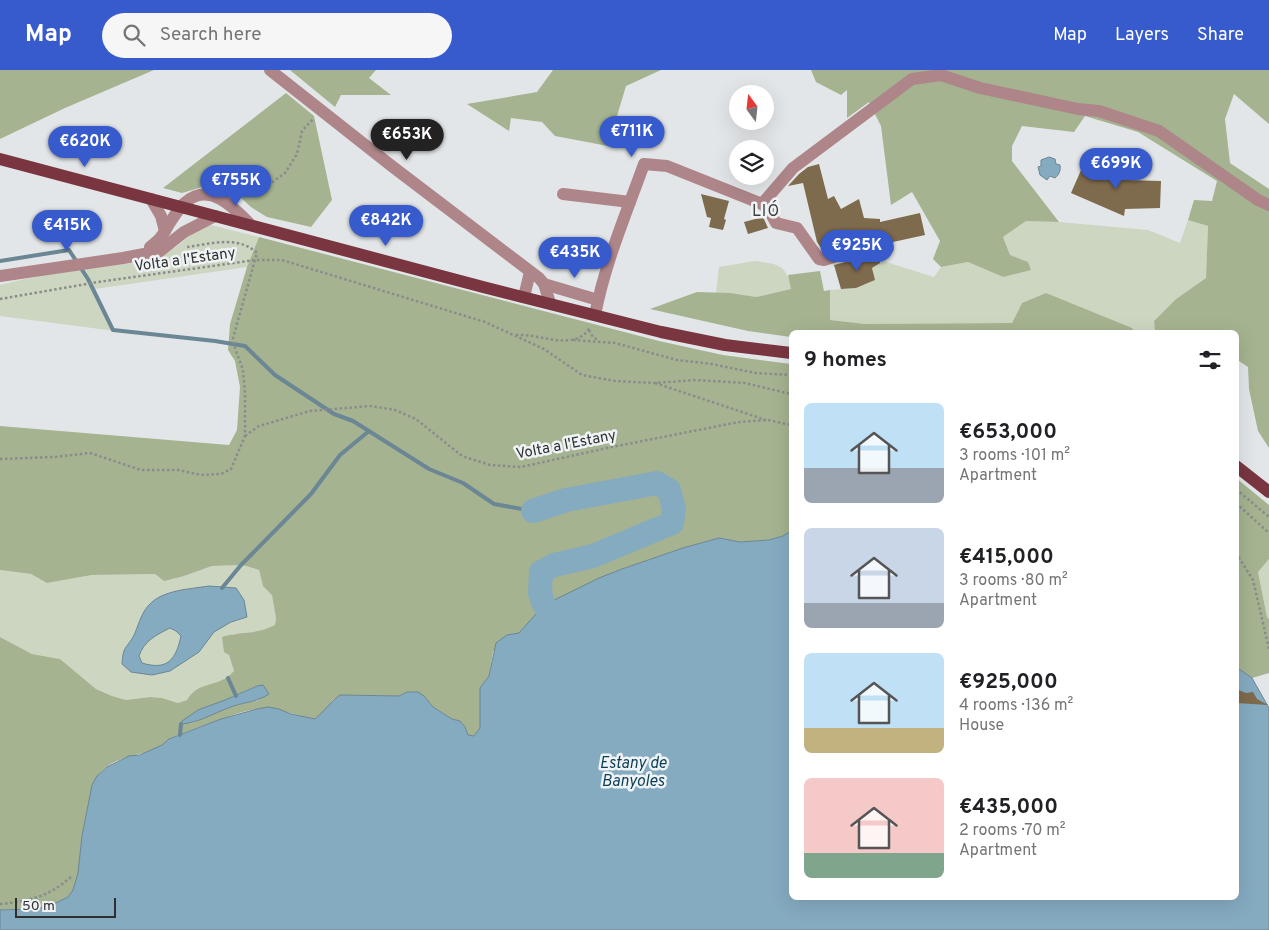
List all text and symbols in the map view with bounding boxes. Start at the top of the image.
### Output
search box [102,13,452,58]
text: Map [25,20,72,50]
icon: search [120,21,148,49]
text: Search here [160,23,261,47]
text: Map [1053,24,1087,47]
text: Layers [1115,24,1169,47]
text: Share [1197,24,1244,47]
north arrow [729,85,774,130]
map controls [729,85,774,185]
pin: €711K [597,116,667,158]
pin: €653K [372,118,442,161]
text: €711K [611,122,653,142]
text: €653K [382,125,432,145]
pin: €620K [50,126,120,168]
text: €620K [59,132,111,152]
button: layers [729,140,774,185]
pin: €699K [1081,148,1151,190]
text: €699K [1090,154,1142,174]
pin: €755K [201,164,271,207]
text: €755K [211,171,261,191]
district label: LIÓ [752,200,780,222]
pin: €842K [351,204,421,247]
pin: €415K [32,210,102,252]
text: €842K [360,211,412,231]
text: €415K [43,216,91,236]
pin: €925K [822,230,892,272]
pin: €435K [540,236,610,279]
text: €925K [832,236,882,256]
text: €435K [549,243,601,263]
street label: Volta a l'Estany [134,244,237,277]
icon: filters [1196,346,1224,374]
text: 9 homes [804,347,887,374]
text: €653,000 [959,419,1057,446]
icon: home [844,423,904,483]
street label: Volta a l'Estany [515,426,618,465]
text: 3 rooms · 101 m² [959,446,1070,466]
text: Apartment [959,466,1037,486]
text: €415,000 [959,544,1054,571]
icon: home [844,548,904,608]
text: 3 rooms · 80 m² [959,571,1068,591]
text: Apartment [959,591,1037,611]
text: €925,000 [959,669,1058,696]
icon: home [844,673,904,733]
text: 4 rooms · 136 m² [959,696,1073,716]
text: House [959,716,1004,736]
water label: Estany de Banyoles [599,754,667,792]
text: €435,000 [959,794,1058,821]
icon: home [844,798,904,858]
text: 2 rooms · 70 m² [959,821,1066,841]
text: Apartment [959,841,1037,861]
scale bar [15,895,116,918]
text: 50 m [22,898,55,915]

